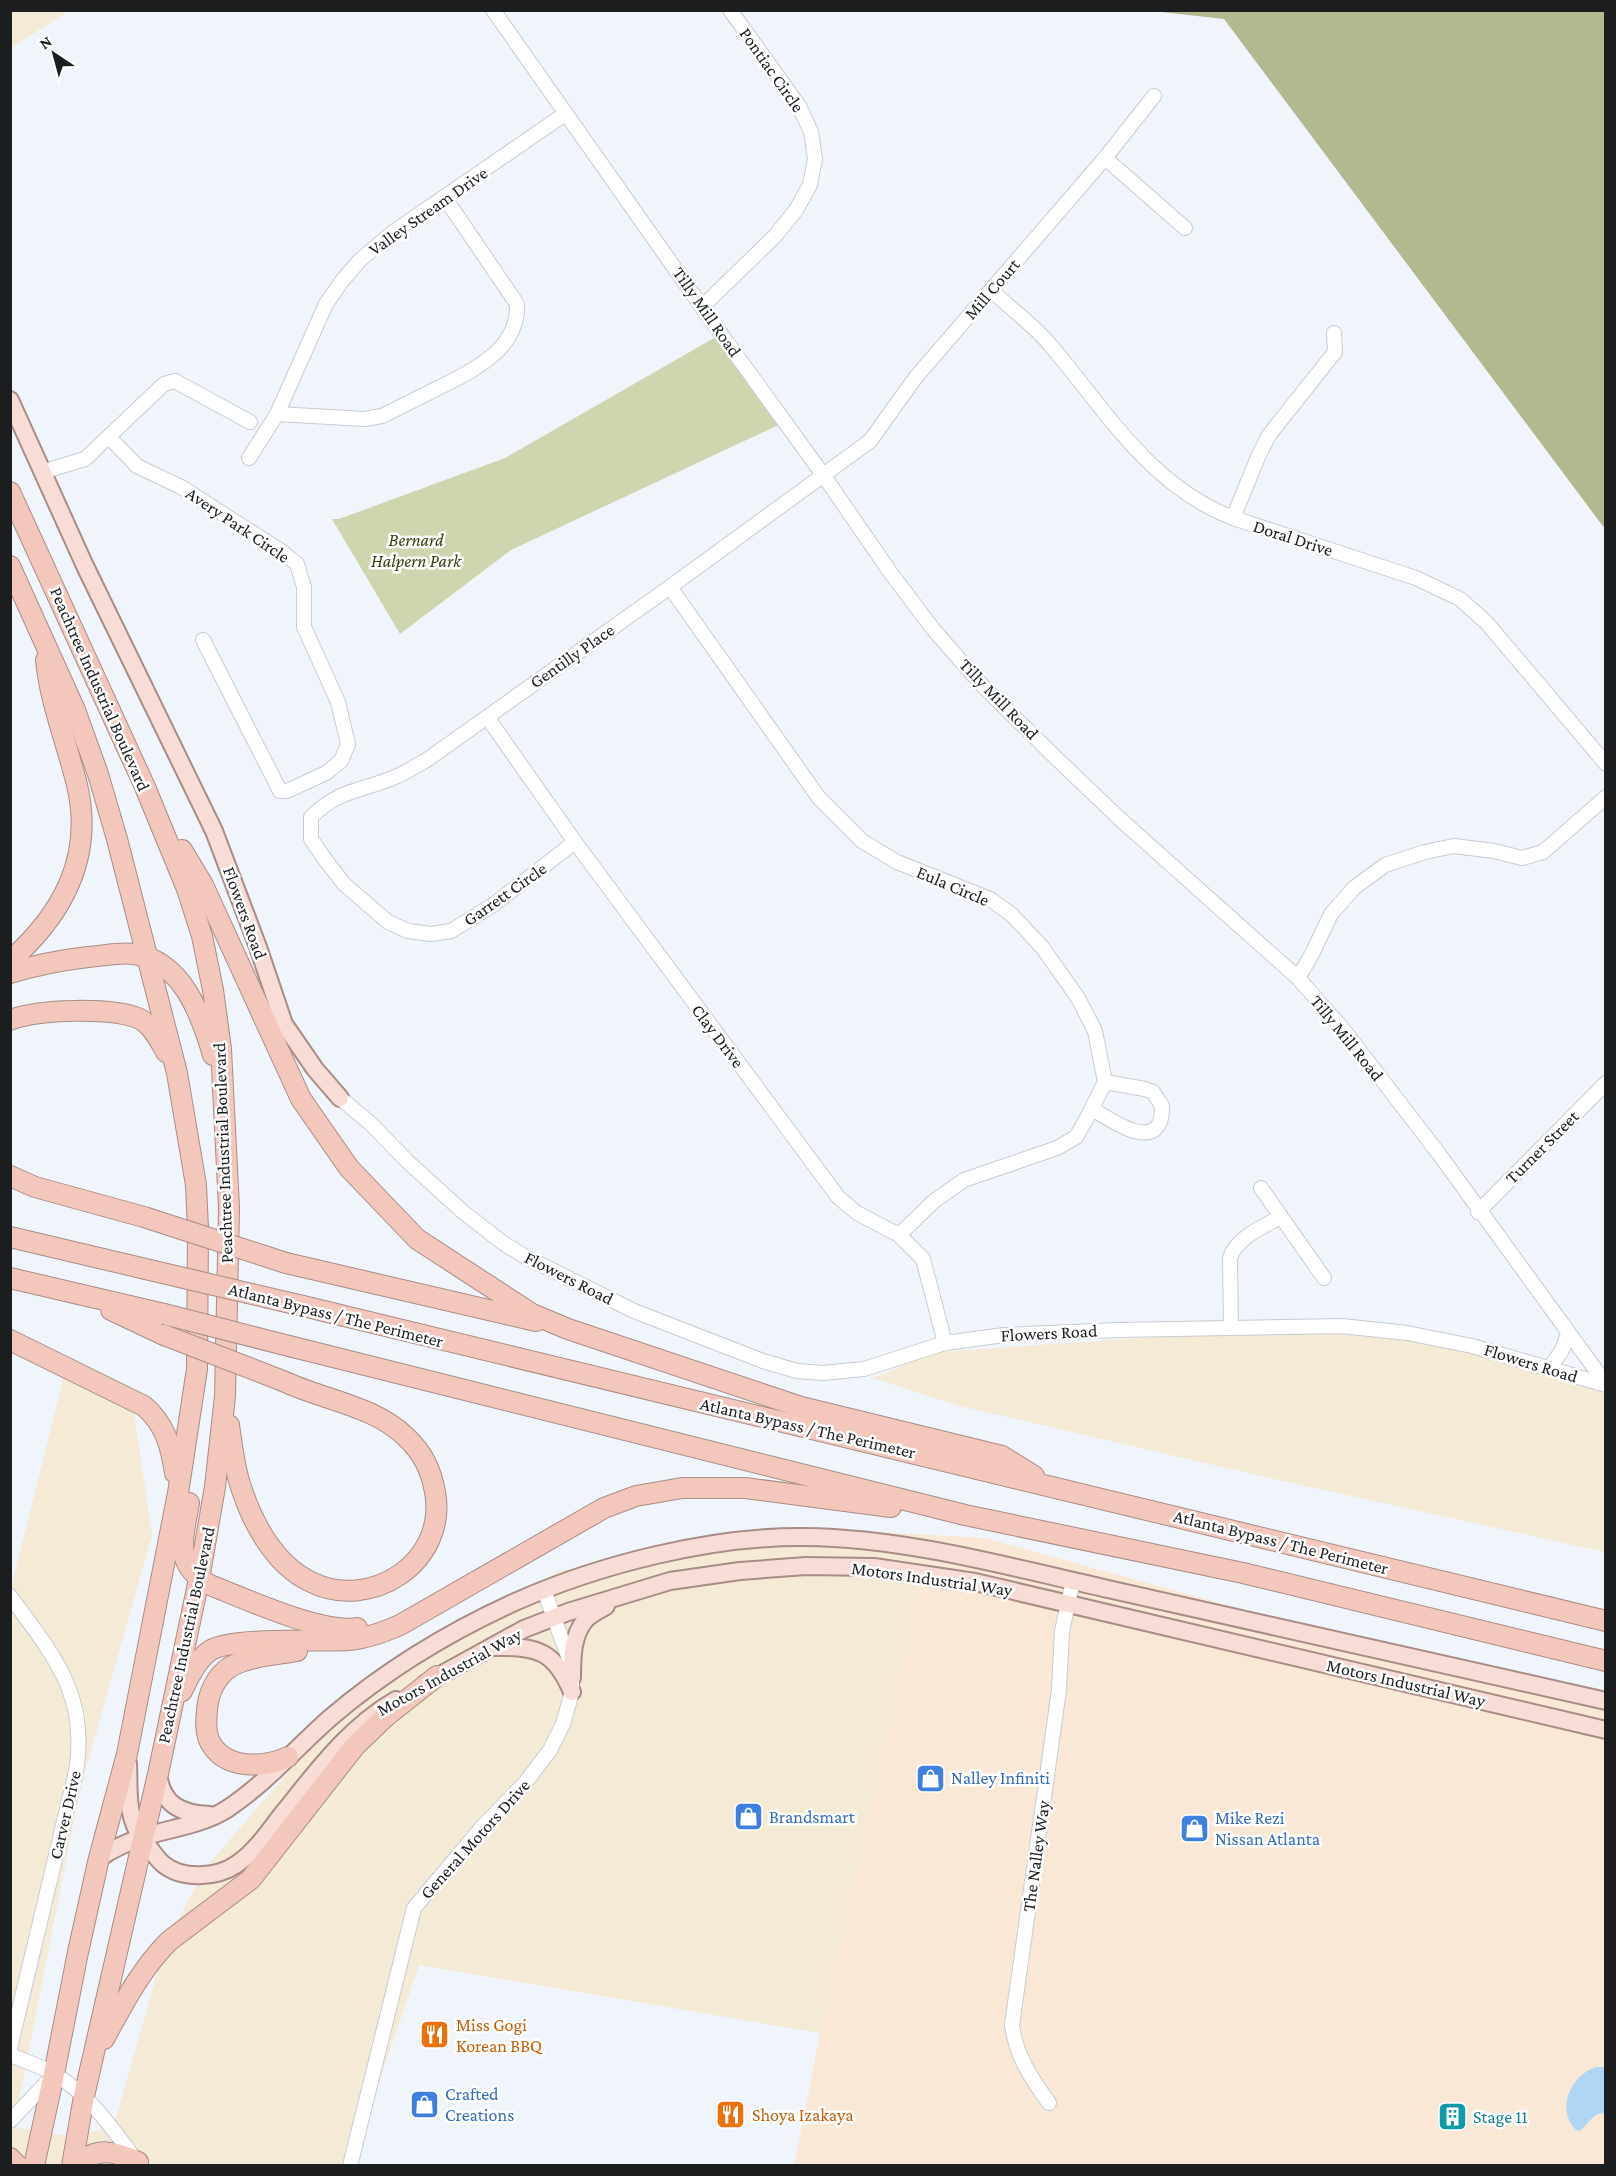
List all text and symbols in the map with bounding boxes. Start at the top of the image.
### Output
north arrow [24,24,84,84]
street label: Pontiac Circle [736,24,808,116]
text: N [36,32,55,52]
street label: Valley Stream Drive [365,162,491,259]
street label: Mill Court [960,254,1024,323]
street label: Tilly Mill Road [669,263,745,361]
street label: Avery Park Circle [182,483,294,567]
street label: Doral Drive [1251,516,1335,560]
park label: Bernard Halpern Park [371,530,462,571]
street label: Peachtree Industrial Boulevard [46,584,154,794]
street label: Gentilly Place [526,620,618,692]
street label: Tilly Mill Road [955,654,1043,744]
street label: Garrett Circle [460,858,550,930]
street label: Eula Circle [914,862,992,910]
street label: Flowers Road [219,864,271,962]
street label: Tilly Mill Road [1306,991,1388,1085]
street label: Clay Drive [688,1000,748,1072]
street label: Peachtree Industrial Boulevard [209,1042,237,1264]
street label: Turner Street [1501,1106,1583,1188]
street label: Flowers Road [521,1247,617,1309]
street label: Atlanta Bypass / The Perimeter [227,1279,446,1352]
street label: Flowers Road [1000,1320,1098,1346]
street label: Flowers Road [1482,1339,1581,1387]
street label: Atlanta Bypass / The Perimeter [698,1393,918,1463]
street label: Atlanta Bypass / The Perimeter [1172,1506,1391,1579]
street label: Peachtree Industrial Boulevard [153,1524,219,1745]
street label: Motors Industrial Way [850,1558,1014,1600]
street label: Motors Industrial Way [373,1624,525,1720]
street label: Motors Industrial Way [1325,1655,1488,1711]
shop icon: Nalley Infiniti [914,1762,946,1794]
place label: Nalley Infiniti [951,1768,1050,1788]
street label: Carver Drive [45,1769,85,1861]
street label: General Motors Drive [416,1775,534,1903]
street label: The Nalley Way [1018,1798,1054,1913]
shop icon: Brandsmart [732,1801,764,1833]
place label: Brandsmart [769,1807,856,1827]
place label: Mike Rezi Nissan Atlanta [1215,1808,1320,1849]
shop icon: Mike Rezi Nissan Atlanta [1178,1812,1210,1844]
place label: Miss Gogi Korean BBQ [456,2015,543,2056]
restaurant icon: Miss Gogi Korean BBQ [419,2019,451,2051]
place label: Crafted Creations [445,2084,514,2125]
shop icon: Crafted Creations [408,2088,440,2120]
restaurant icon: Shoya Izakaya [715,2099,747,2131]
building icon: Stage 11 [1436,2101,1468,2133]
place label: Shoya Izakaya [752,2105,854,2125]
place label: Stage 11 [1473,2107,1527,2127]

